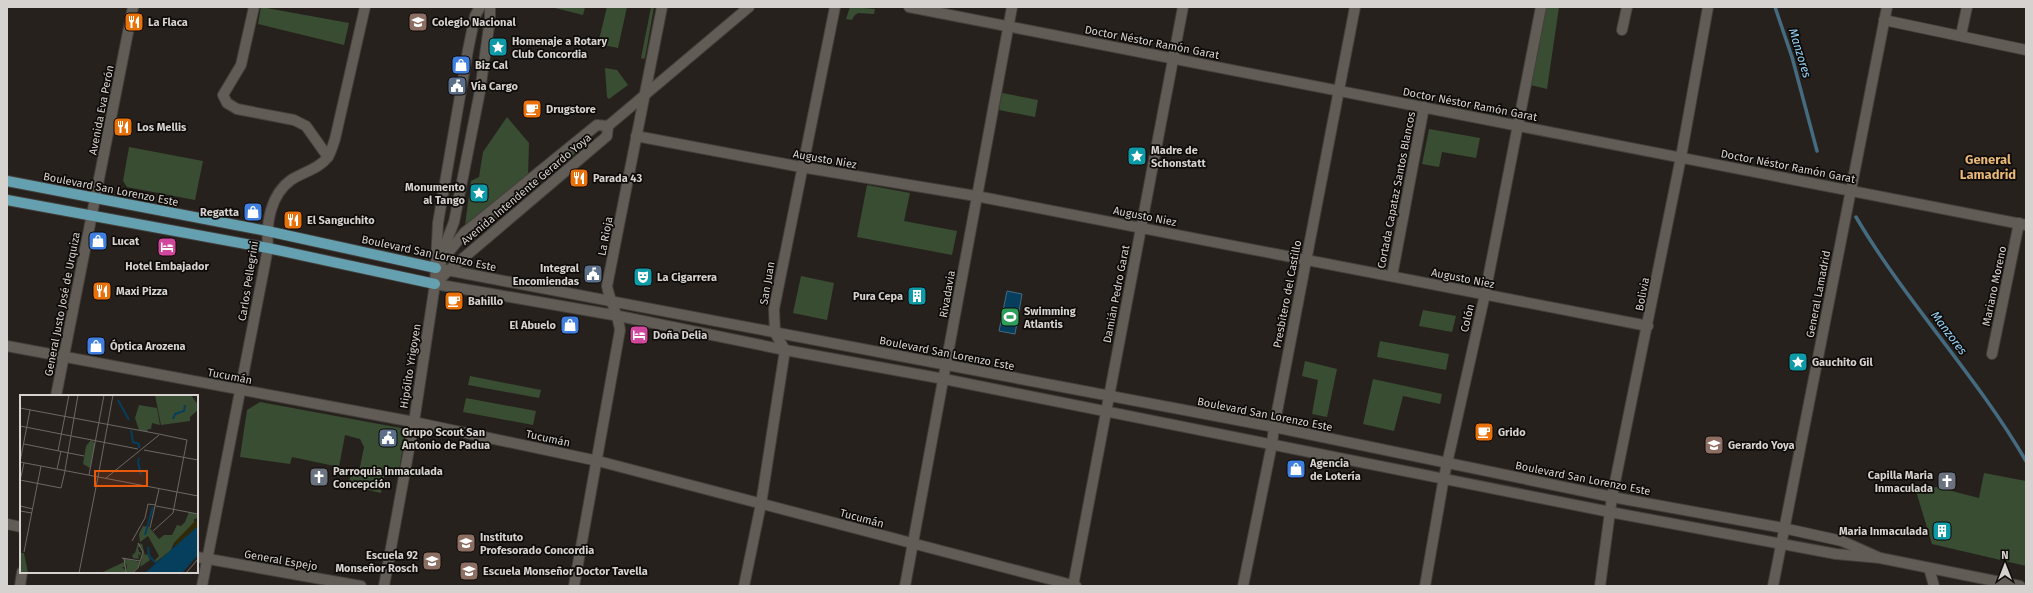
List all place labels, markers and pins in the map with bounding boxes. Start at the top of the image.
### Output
restaurant icon: La Flaca [123,11,145,33]
school or university icon: Colegio Nacional [407,11,429,33]
place label: La Flaca [148,16,188,29]
place label: Colegio Nacional [432,16,516,29]
place label: Homenaje a Rotary Club Concordia [512,35,607,61]
place icon: Homenaje a Rotary Club Concordia [487,36,509,58]
shop icon: Biz Cal [450,54,472,76]
place label: Biz Cal [475,59,509,72]
public building icon: Vía Cargo [446,75,468,97]
place label: Vía Cargo [470,80,518,93]
cafe icon: Drugstore [521,98,543,120]
place label: Drugstore [546,103,596,116]
restaurant icon: Los Mellis [112,116,134,138]
place label: Los Mellis [137,121,187,134]
place label: Madre de Schonstatt [1151,144,1206,170]
place icon: Madre de Schonstatt [1126,145,1148,167]
restaurant icon: Parada 43 [568,167,590,189]
place label: Parada 43 [593,172,642,185]
place label: Monumento al Tango [405,181,466,207]
place icon: Monumento al Tango [468,182,490,204]
shop icon: Regatta [242,201,264,223]
place label: Regatta [200,206,239,219]
restaurant icon: El Sanguchito [282,209,304,231]
place label: El Sanguchito [307,214,375,227]
shop icon: Lucat [87,230,109,252]
place label: Lucat [112,235,140,248]
hotel icon: Hotel Embajador [156,236,178,258]
place label: Hotel Embajador [125,260,209,273]
place label: Integral Encomiendas [513,262,580,288]
public building icon: Integral Encomiendas [582,263,604,285]
theatre icon: La Cigarrera [632,266,654,288]
place label: La Cigarrera [657,271,717,284]
restaurant icon: Maxi Pizza [91,280,113,302]
place label: Maxi Pizza [116,285,168,298]
building icon: Pura Cepa [906,285,928,307]
cafe icon: Bahillo [443,290,465,312]
place label: Pura Cepa [853,290,903,303]
place label: Bahillo [468,295,504,308]
place label: Swimming Atlantis [1023,305,1077,331]
sports icon: Swimming Atlantis [999,306,1021,328]
shop icon: El Abuelo [559,314,581,336]
place label: El Abuelo [509,319,557,332]
hotel icon: Doña Delia [628,324,650,346]
place label: Doña Delia [653,329,707,342]
shop icon: Óptica Arozena [85,335,107,357]
place label: Óptica Arozena [110,339,186,353]
place icon: Gauchito Gil [1787,351,1809,373]
place label: Gauchito Gil [1812,356,1873,369]
cafe icon: Grido [1473,421,1495,443]
place label: Grupo Scout San Antonio de Padua [401,426,490,452]
place label: Grido [1498,426,1526,439]
public building icon: Grupo Scout San Antonio de Padua [377,427,399,449]
school or university icon: Gerardo Yoya [1703,434,1725,456]
place label: Gerardo Yoya [1728,439,1795,452]
place label: Agencia de Lotería [1309,457,1361,483]
shop icon: Agencia de Lotería [1285,458,1307,480]
place label: Parroquia Inmaculada Concepción [333,465,443,491]
church icon: Parroquia Inmaculada Concepción [308,466,330,488]
place label: Capilla Maria Inmaculada [1868,469,1933,495]
church icon: Capilla Maria Inmaculada [1936,470,1958,492]
building icon: Maria Inmaculada [1931,520,1953,542]
place label: Maria Inmaculada [1839,525,1928,538]
place label: Instituto Profesorado Concordia [480,531,594,557]
school or university icon: Instituto Profesorado Concordia [455,532,477,554]
place label: Escuela 92 Monseñor Rosch [335,549,418,575]
school or university icon: Escuela 92 Monseñor Rosch [421,550,443,572]
school or university icon: Escuela Monseñor Doctor Tavella [458,560,480,582]
place label: Escuela Monseñor Doctor Tavella [483,565,648,578]

